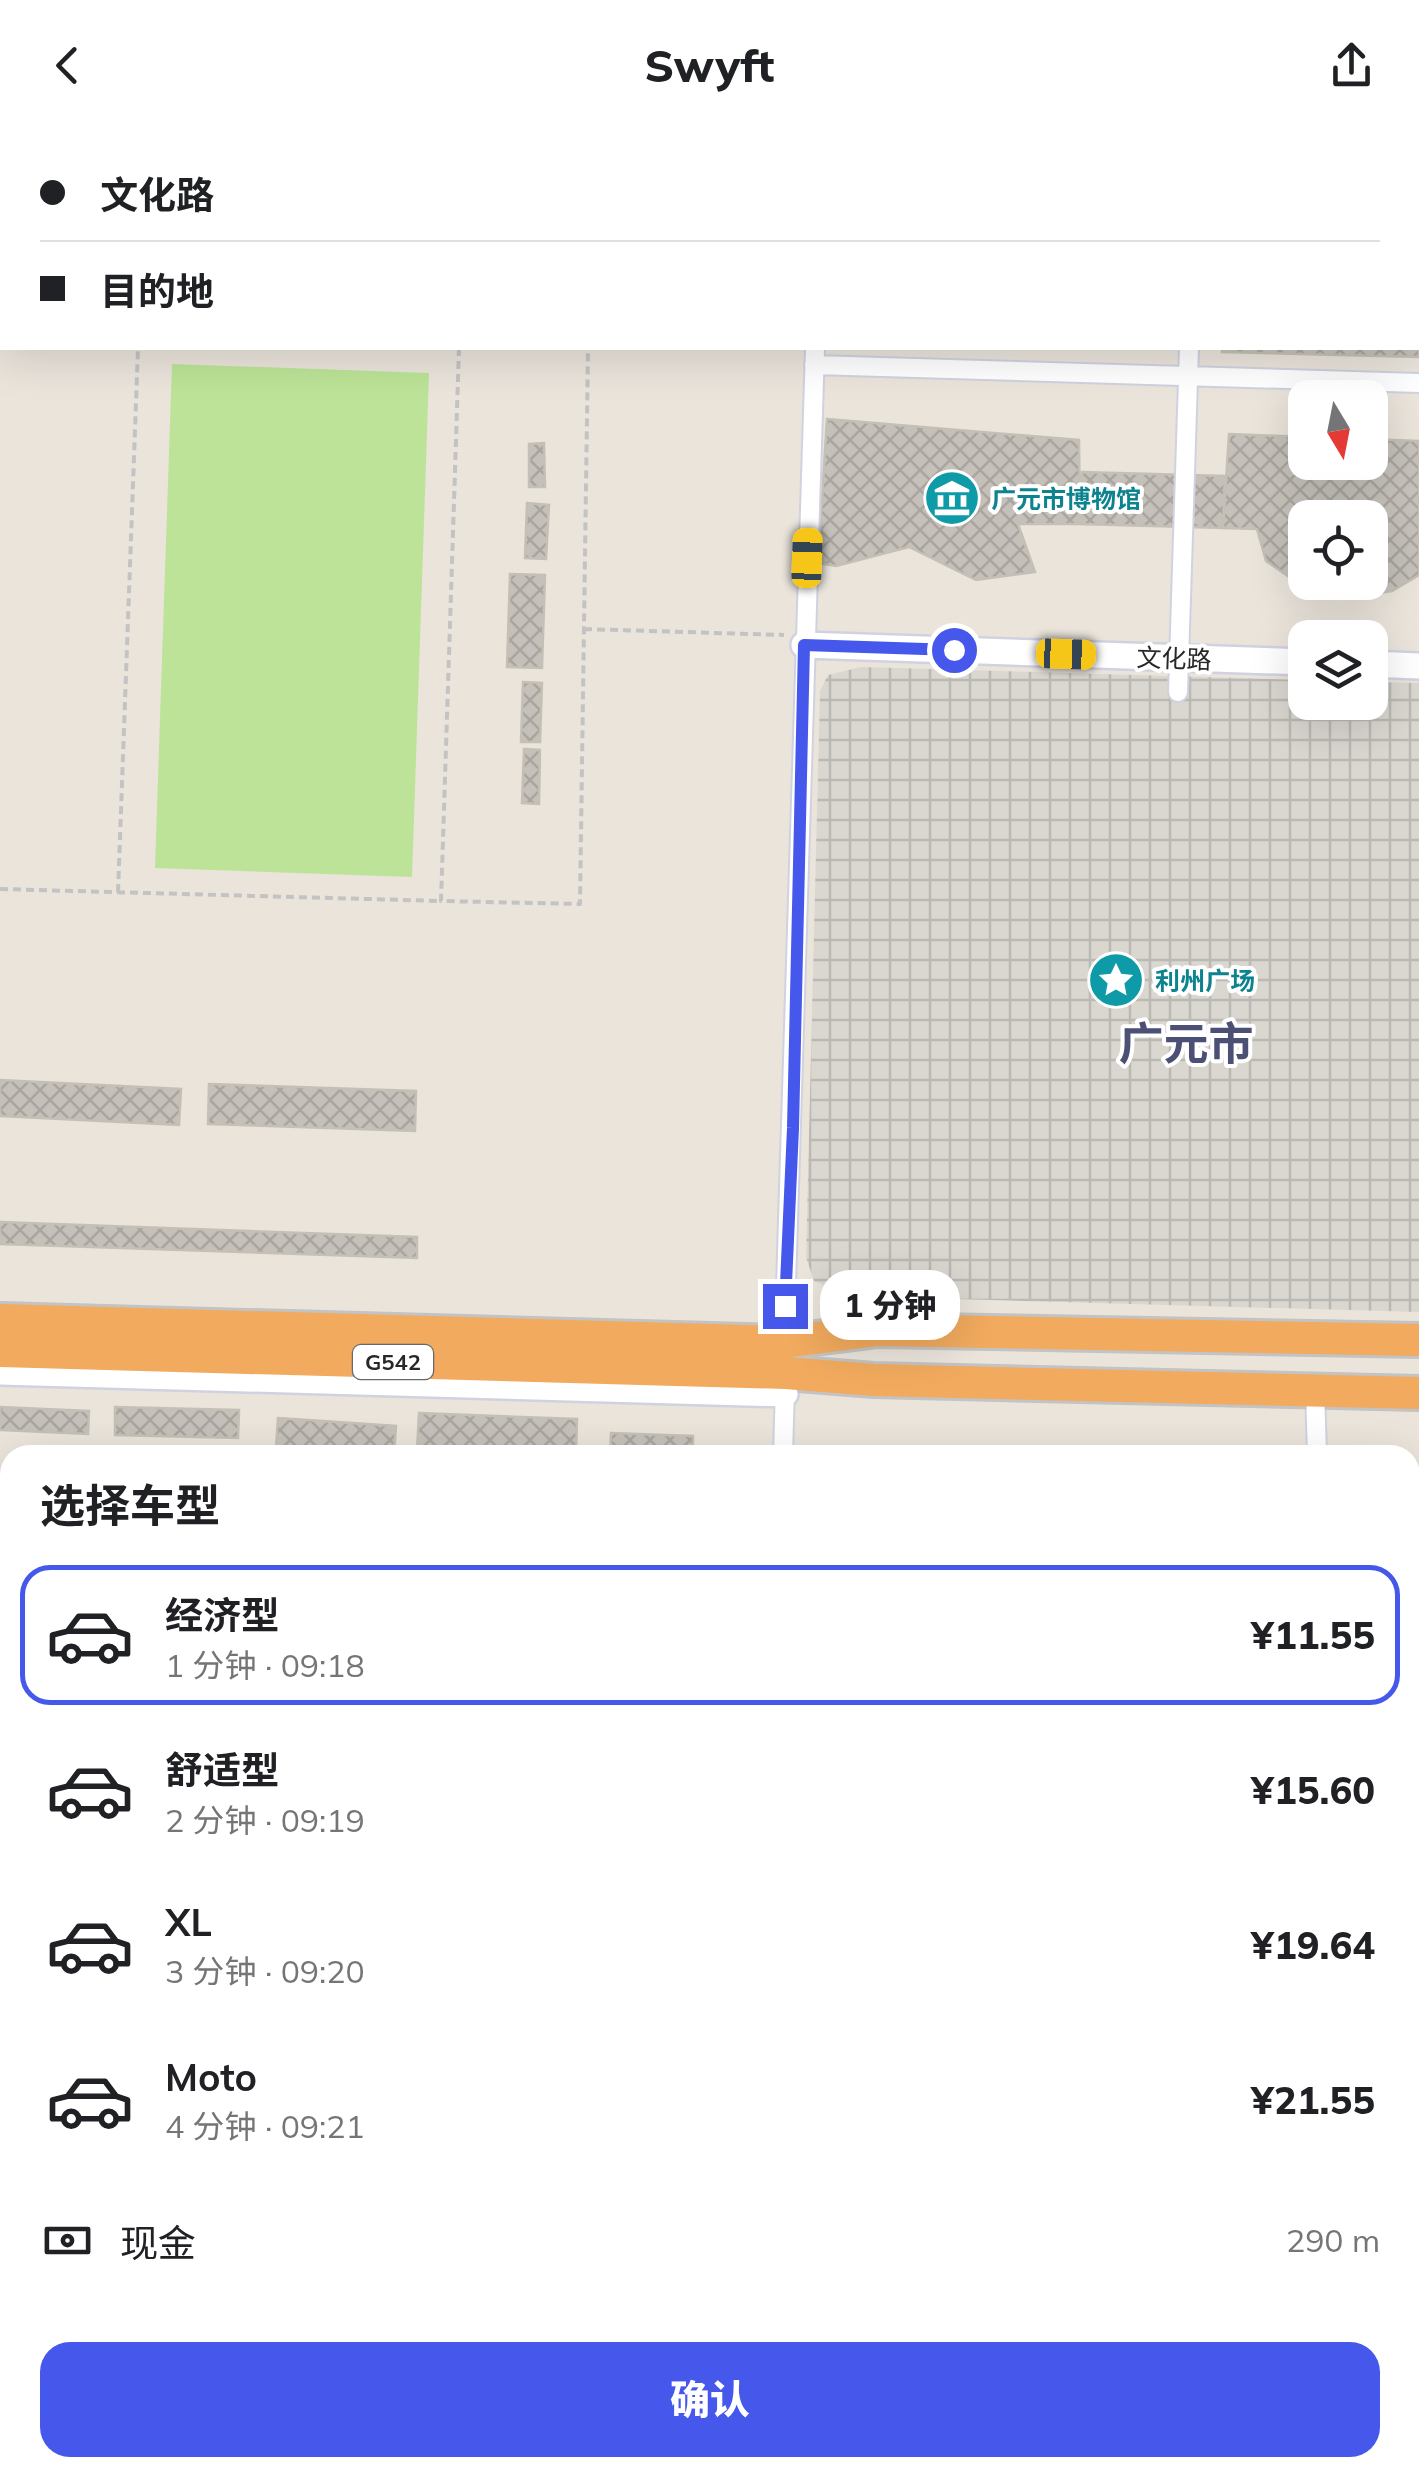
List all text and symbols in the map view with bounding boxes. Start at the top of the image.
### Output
text: Swyft [645,37,774,93]
icon: back [40,38,95,93]
icon: share [1324,38,1379,93]
text: 文化路 [100,171,214,219]
text: 目的地 [100,267,214,315]
north arrow [1288,380,1388,480]
map controls [1288,380,1388,720]
museum icon: 广元市博物馆 [922,468,982,528]
place label: 广元市博物馆 [991,483,1141,514]
button: locate [1288,500,1388,600]
car [791,527,823,589]
button: layers [1288,620,1388,720]
route start [932,628,977,673]
car [1035,638,1097,670]
street label: 文化路 [1136,641,1212,675]
place icon: 利州广场 [1086,950,1146,1010]
place label: 利州广场 [1155,965,1255,996]
district label: 广元市 [1118,1015,1254,1071]
callout: 1 分钟 [820,1271,960,1341]
route end [763,1284,808,1329]
text: 1 分钟 [844,1285,936,1325]
road number: G542 [353,1345,433,1379]
text: 选择车型 [40,1477,220,1533]
icon: car [45,1590,135,1680]
text: 经济型 [165,1591,279,1639]
text: ¥11.55 [1251,1611,1375,1659]
text: 1 分钟 · 09:18 [165,1645,365,1685]
icon: car [45,1745,135,1835]
text: 舒适型 [165,1746,279,1794]
text: ¥15.60 [1251,1766,1375,1814]
text: 2 分钟 · 09:19 [165,1800,365,1840]
text: XL [165,1898,212,1946]
icon: car [45,1900,135,1990]
text: ¥19.64 [1251,1921,1375,1969]
text: 3 分钟 · 09:20 [165,1951,365,1991]
text: Moto [165,2053,257,2101]
icon: car [45,2055,135,2145]
text: ¥21.55 [1251,2076,1375,2124]
text: 4 分钟 · 09:21 [165,2106,365,2146]
icon: cash [40,2213,95,2268]
text: 现金 [120,2219,196,2267]
text: 290 m [1286,2220,1380,2260]
button: 确认 [40,2342,1380,2457]

